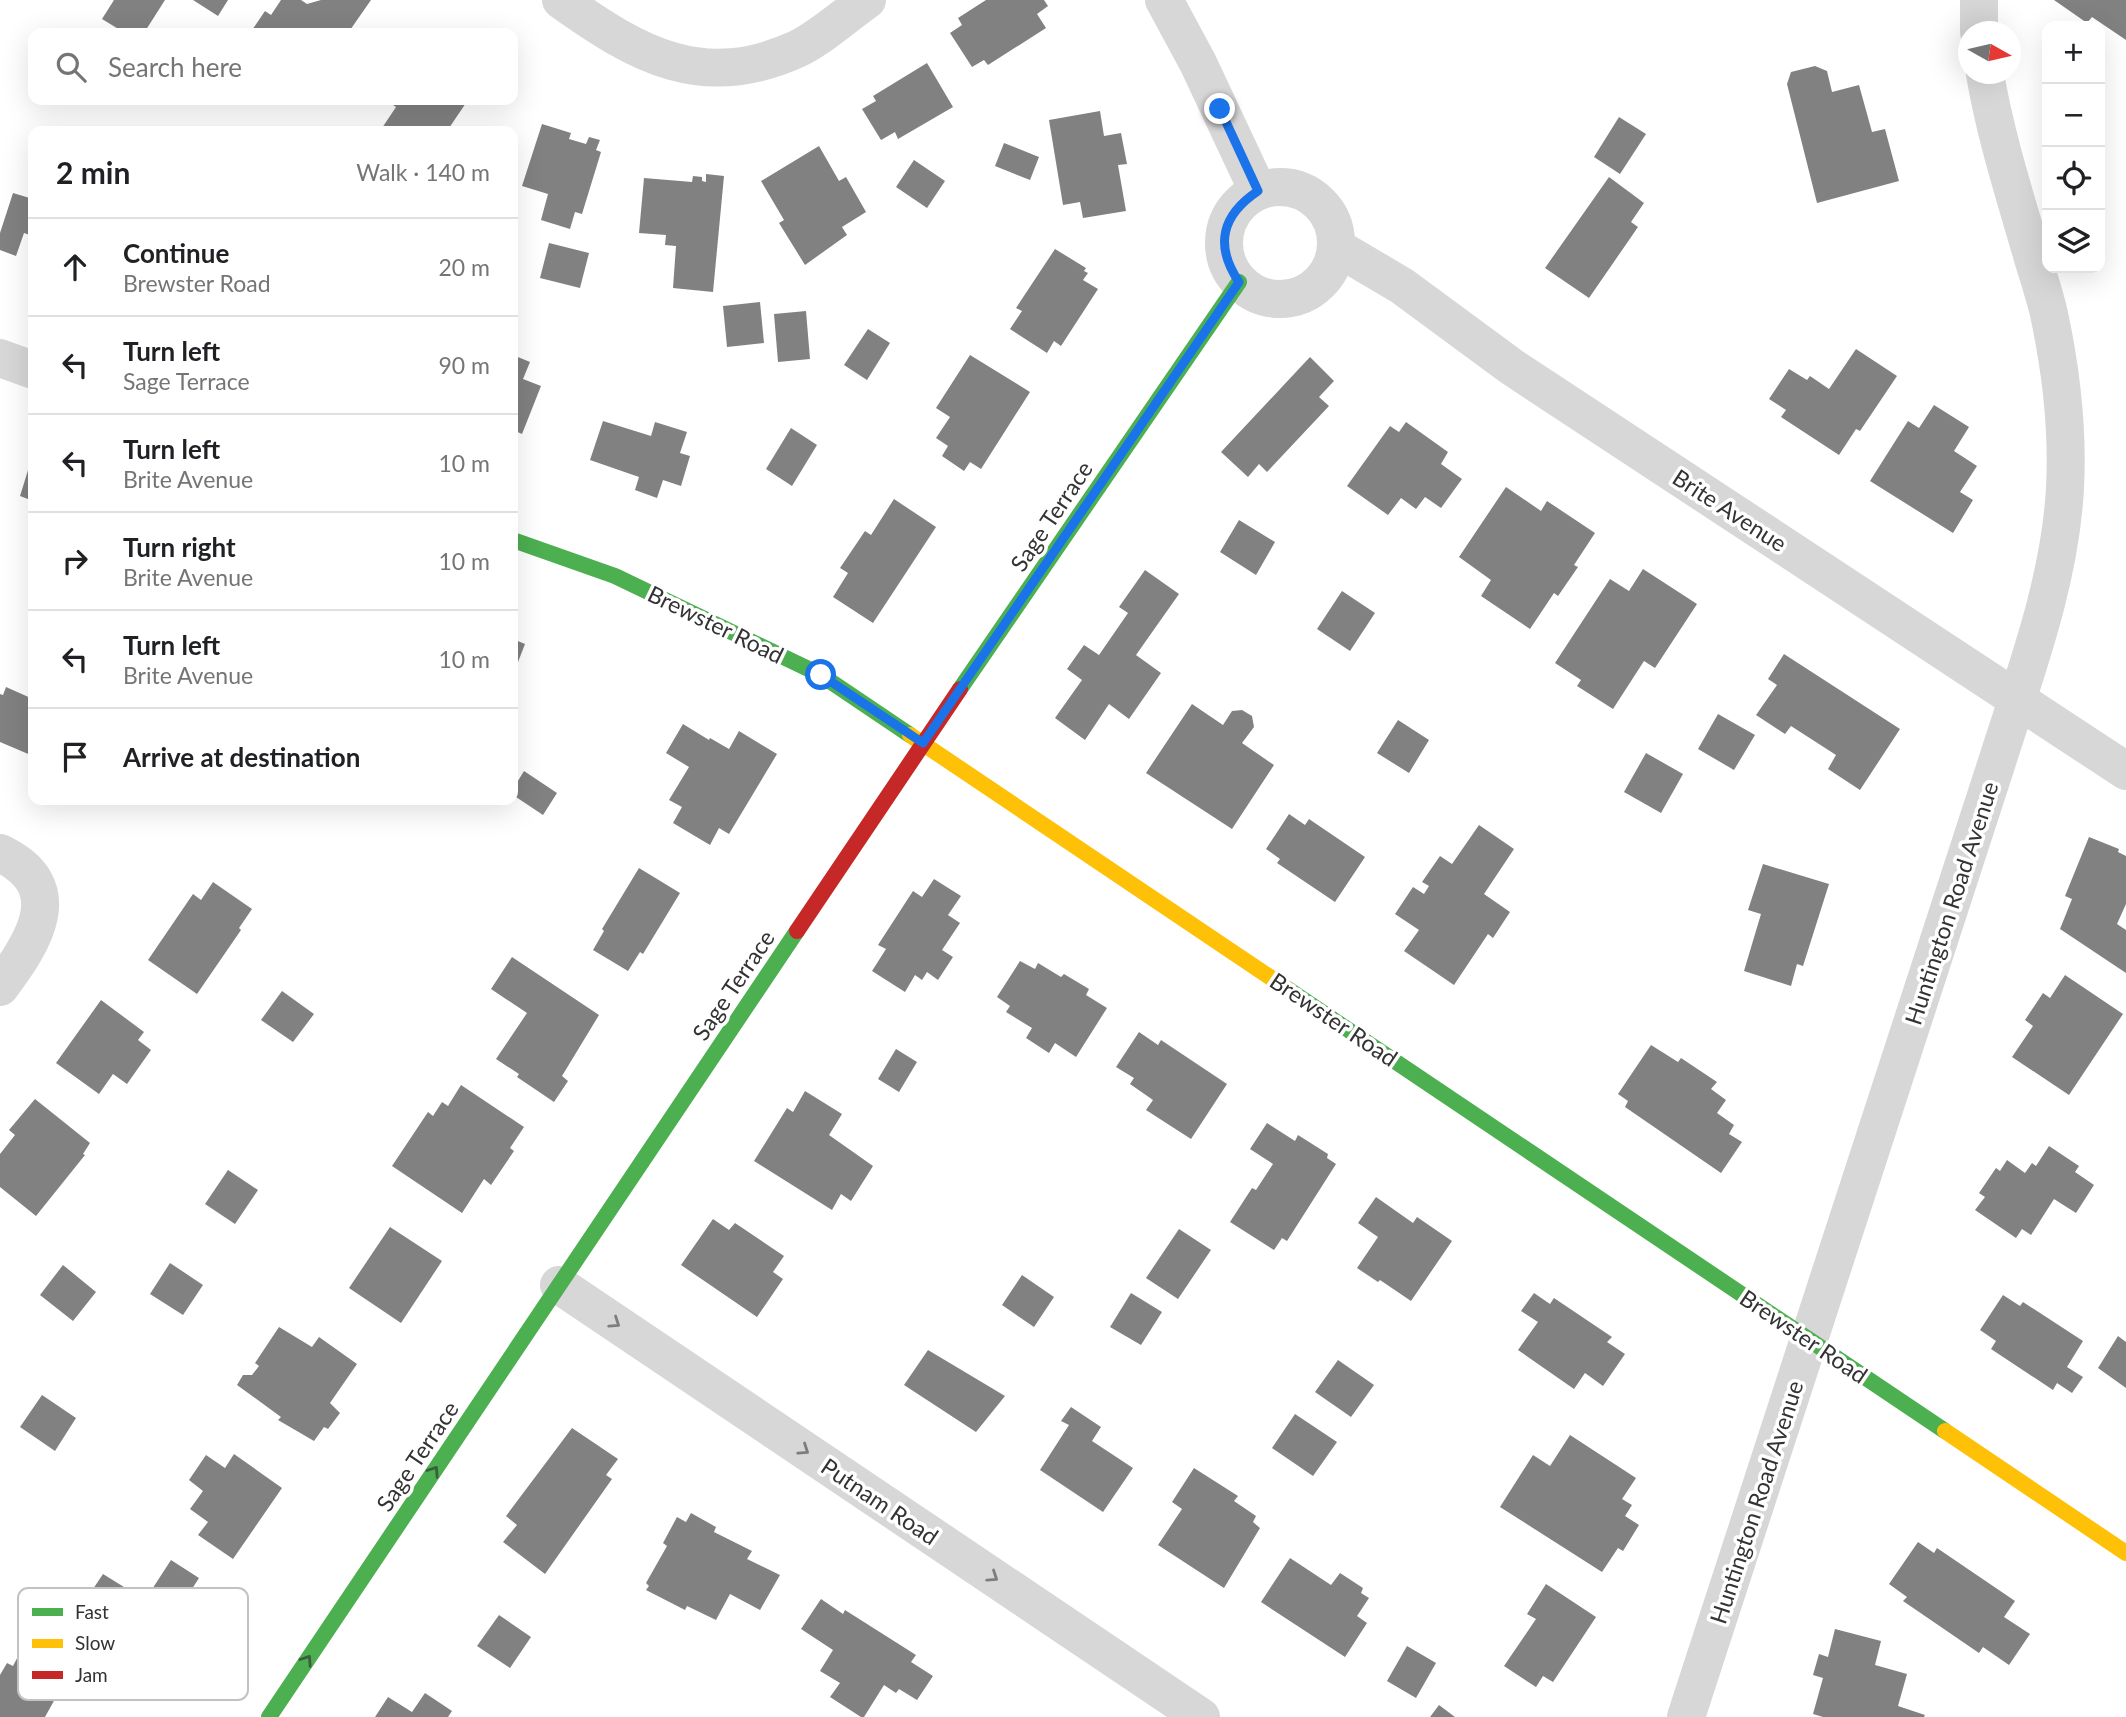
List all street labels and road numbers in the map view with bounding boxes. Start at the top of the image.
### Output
street label: Sage Terrace [1004,456,1098,576]
street label: Brite Avenue [1668,463,1792,557]
street label: Brewster Road [644,579,788,669]
street label: Huntington Road Avenue [1898,778,2004,1028]
street label: Sage Terrace [686,925,780,1045]
street label: Brewster Road [1265,966,1403,1072]
street label: Brewster Road [1735,1283,1873,1389]
street label: Huntington Road Avenue [1703,1377,1809,1627]
street label: Sage Terrace [370,1396,464,1516]
street label: Putnam Road [816,1452,944,1550]

